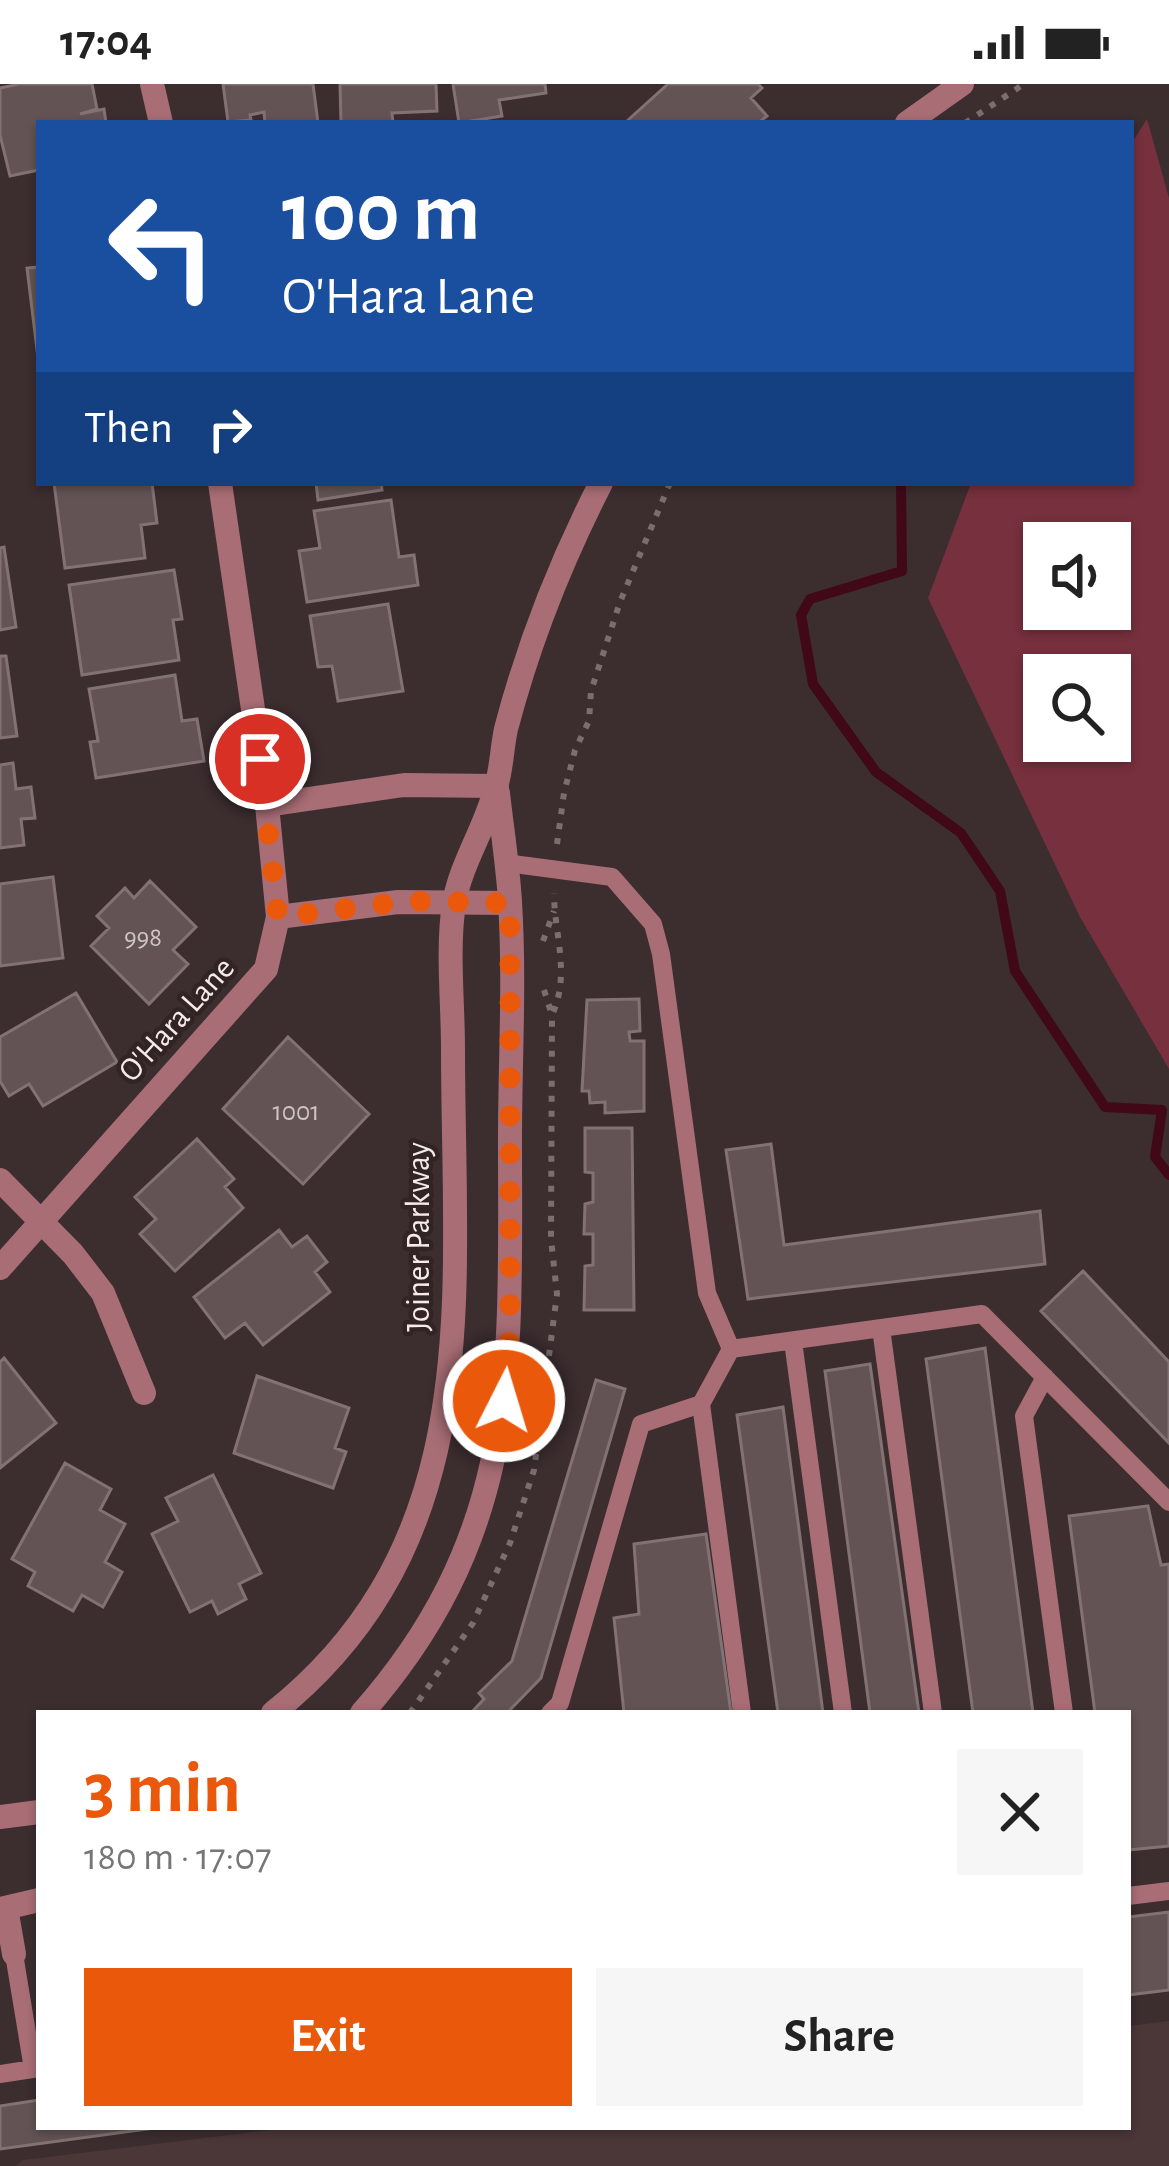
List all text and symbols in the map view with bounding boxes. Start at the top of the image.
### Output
text: 17:04 [60,19,152,64]
icon: left [84,168,240,324]
text: 100 m [282,172,480,256]
text: O'Hara Lane [282,270,535,324]
icon: right [197,396,263,462]
text: Then [84,406,173,451]
map controls [1023,522,1131,762]
button: sound [1023,522,1131,630]
button: search [1023,654,1131,762]
pin [209,708,311,810]
icon: arrive [227,726,293,792]
house number: 998 [124,924,162,951]
street label: O'Hara Lane [113,951,241,1089]
house number: 1001 [272,1098,320,1125]
street label: Joiner Parkway [403,1142,436,1332]
position arrow [441,1338,567,1464]
button: close [957,1749,1083,1875]
text: 3 min [84,1753,241,1825]
text: 180 m · 17:07 [84,1838,271,1877]
button: Exit [84,1968,572,2106]
button: Share [596,1968,1083,2106]

